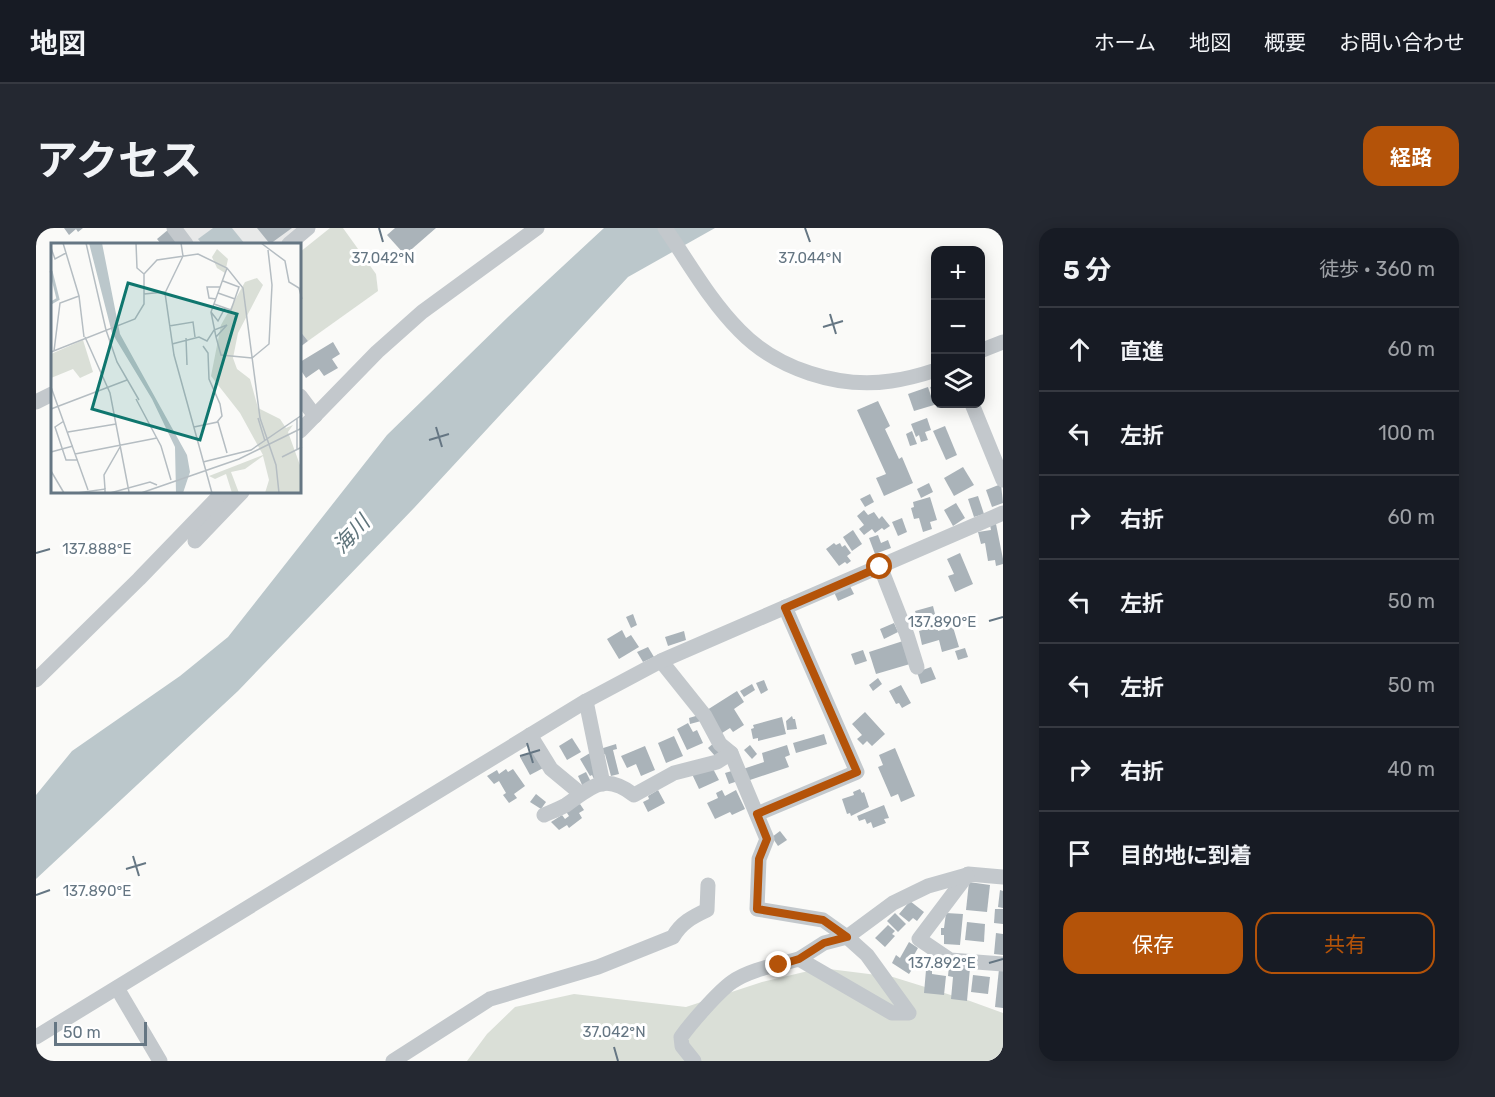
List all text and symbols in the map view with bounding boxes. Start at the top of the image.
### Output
text: 地図 [30,27,86,60]
text: ホーム [1094,30,1156,55]
text: 地図 [1189,30,1231,55]
text: 概要 [1264,30,1306,55]
text: お問い合わせ [1339,30,1465,55]
button: 経路 [1363,126,1459,186]
text: アクセス [36,136,202,186]
inset map [51,243,302,494]
map controls [931,246,985,408]
button: + [931,246,985,300]
text: 37.042°N [351,249,415,267]
text: 37.044°N [778,249,842,267]
text: 5 分 [1063,255,1111,286]
text: 徒歩 · 360 m [1319,257,1435,281]
button: − [931,300,985,354]
icon: ahead [1063,333,1096,366]
text: 60 m [1388,337,1435,361]
text: 直進 [1120,338,1164,365]
button: layers [931,354,985,408]
icon: left [1063,417,1096,450]
text: 100 m [1378,421,1435,445]
text: 左折 [1120,422,1164,449]
icon: right [1063,501,1096,534]
text: 60 m [1388,505,1435,529]
text: 右折 [1120,506,1164,533]
water label: 海川 [328,509,376,558]
text: 137.888°E [62,540,132,558]
route start [866,553,892,579]
icon: left [1063,585,1096,618]
text: 50 m [1388,589,1435,613]
text: 左折 [1120,590,1164,617]
text: 137.890°E [908,613,976,631]
icon: left [1063,669,1096,702]
text: 50 m [1388,673,1435,697]
text: 左折 [1120,674,1164,701]
icon: right [1063,753,1096,786]
text: 40 m [1387,757,1435,781]
text: 右折 [1120,758,1164,785]
icon: arrive [1063,837,1096,870]
text: 目的地に到着 [1120,842,1252,869]
text: 137.890°E [63,882,131,900]
button: 保存 [1063,912,1243,974]
button: 共有 [1255,912,1435,974]
route end [765,951,791,977]
text: 137.892°E [908,954,976,972]
scale bar [54,1019,147,1046]
text: 50 m [63,1023,101,1042]
text: 37.042°N [582,1023,646,1041]

